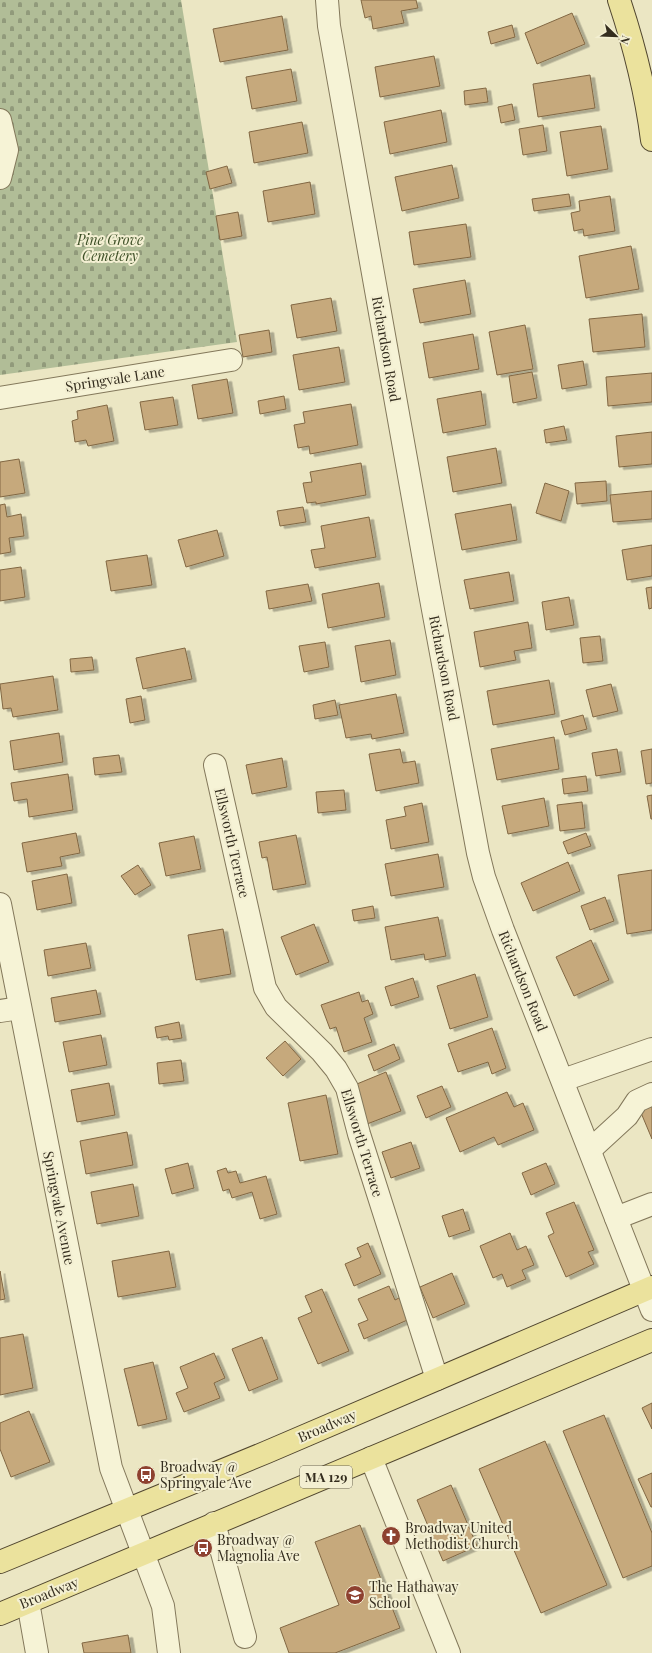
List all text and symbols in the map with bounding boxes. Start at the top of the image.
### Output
north arrow [596,16,636,56]
text: N [617,34,634,47]
park label: Pine Grove Cemetery [76,230,143,265]
street label: Richardson Road [368,295,405,403]
street label: Springvale Lane [64,361,166,396]
street label: Richardson Road [425,614,464,722]
street label: Ellsworth Terrace [211,786,254,900]
street label: Richardson Road [495,928,552,1034]
street label: Ellsworth Terrace [337,1086,388,1199]
street label: Springvale Avenue [39,1149,80,1266]
street label: Broadway [295,1405,359,1446]
place label: Broadway @ Springvale Ave [160,1457,252,1492]
bus stop icon: Broadway @ Springvale Ave [135,1464,157,1486]
road number: MA 129 [300,1466,352,1488]
place label: Broadway United Methodist Church [405,1518,519,1553]
church icon: Broadway United Methodist Church [380,1525,402,1547]
place label: Broadway @ Magnolia Ave [217,1530,300,1565]
bus stop icon: Broadway @ Magnolia Ave [192,1537,214,1559]
street label: Broadway [16,1572,81,1613]
place label: The Hathaway School [369,1577,459,1612]
school or university icon: The Hathaway School [344,1584,366,1606]

